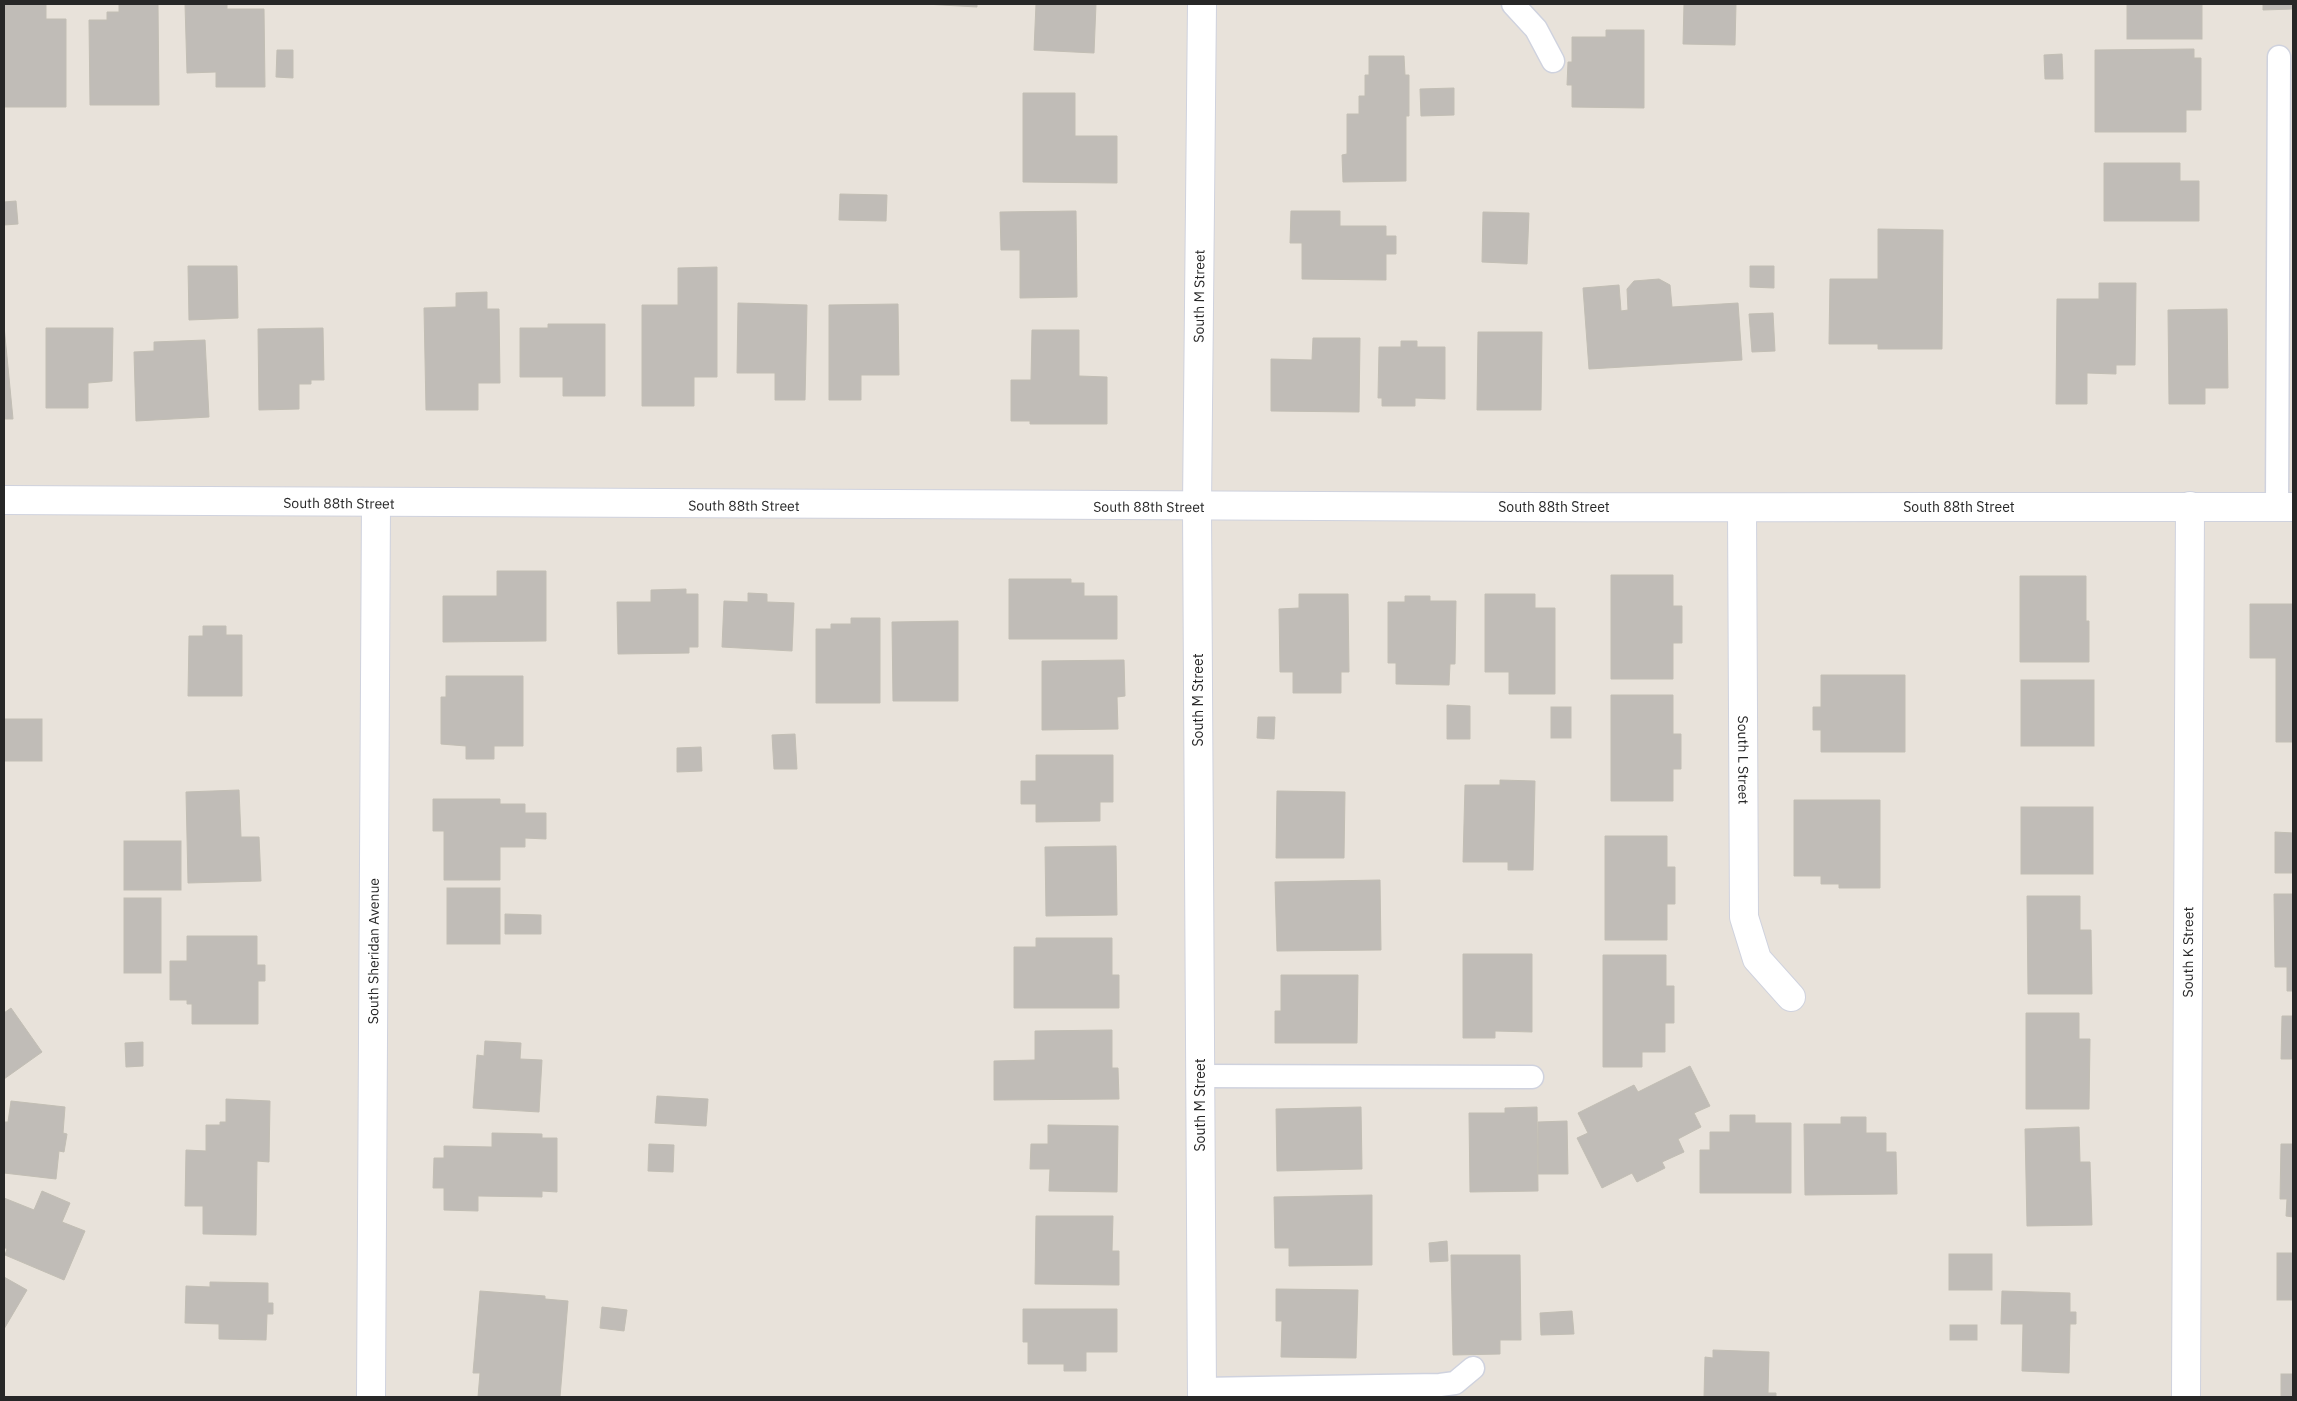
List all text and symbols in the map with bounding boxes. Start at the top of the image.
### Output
street label: South M Street [1190,249,1209,343]
street label: South 88th Street [283,494,395,513]
street label: South 88th Street [688,496,800,515]
street label: South 88th Street [1093,498,1205,516]
street label: South 88th Street [1498,498,1610,516]
street label: South 88th Street [1903,498,2015,516]
street label: South M Street [1189,653,1207,747]
street label: South L Street [1734,716,1752,805]
street label: South Sheridan Avenue [364,878,383,1024]
street label: South K Street [2179,907,2197,997]
street label: South M Street [1191,1058,1209,1152]

